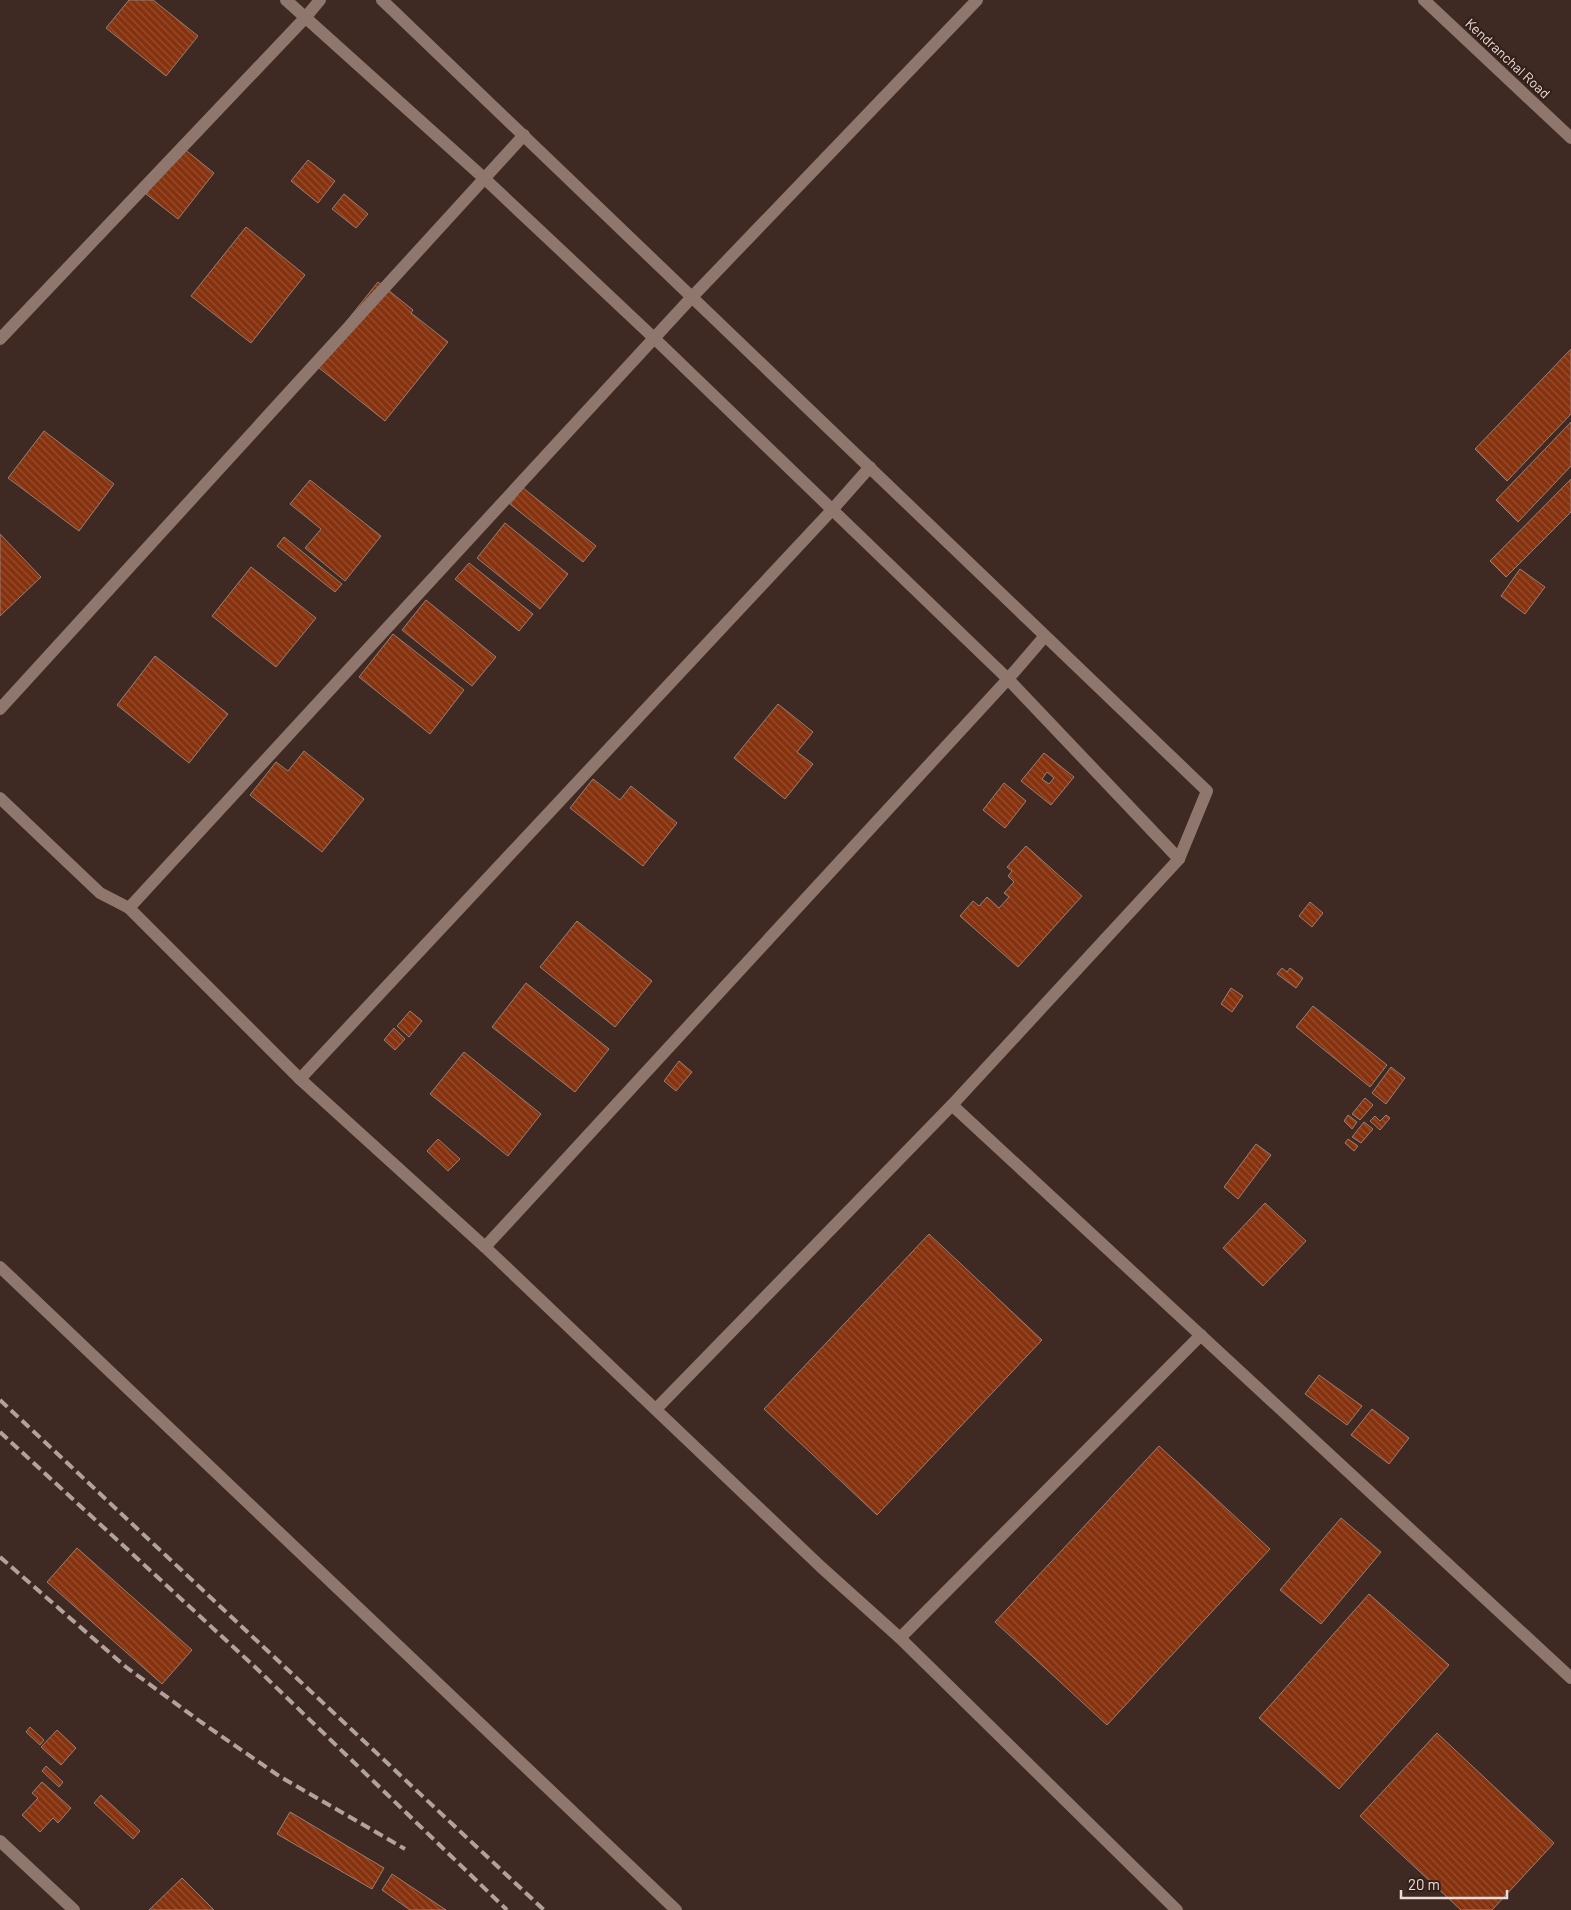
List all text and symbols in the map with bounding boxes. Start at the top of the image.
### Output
street label: Kendranchal Road [1462,14,1554,102]
scale bar [1401,1868,1507,1900]
text: 20 m [1408,1875,1440,1893]

